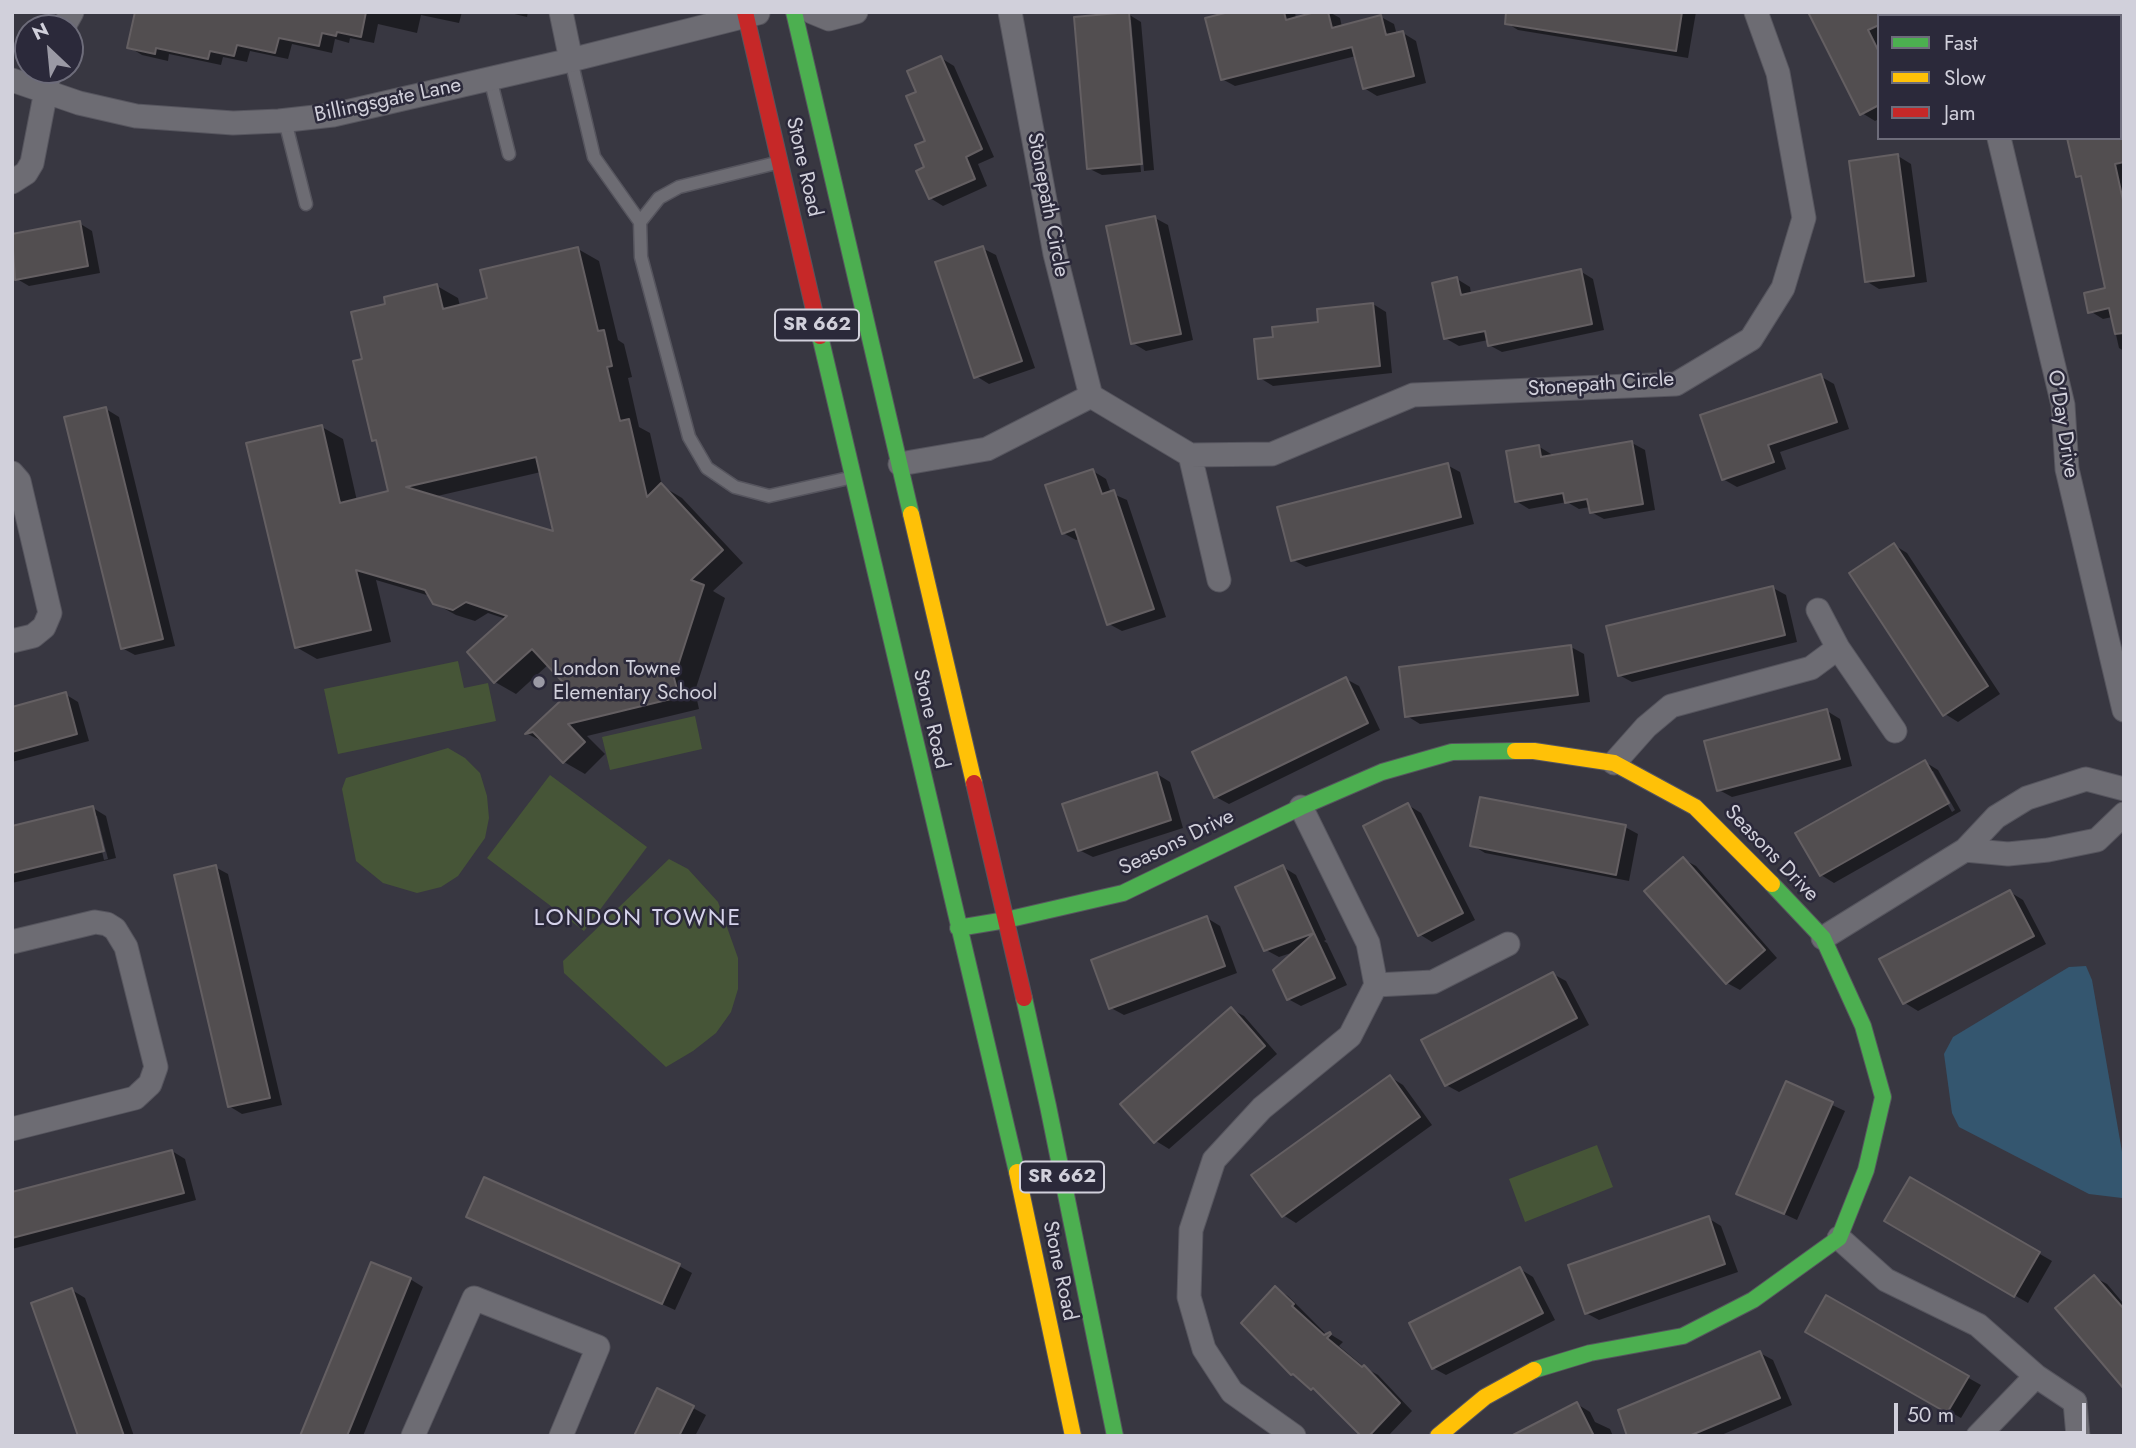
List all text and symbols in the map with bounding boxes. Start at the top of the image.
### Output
north arrow [14,14,84,84]
legend [1877,14,2122,140]
text: N [28,16,53,47]
text: Fast [1944,28,1977,58]
text: Slow [1944,63,1986,93]
street label: Billingsgate Lane [312,73,464,129]
text: Jam [1944,98,1976,128]
street label: Stone Road [779,115,827,219]
street label: Stonepath Circle [1021,131,1073,279]
road number: SR 662 [775,310,859,340]
street label: Stonepath Circle [1527,367,1675,403]
street label: O'Day Drive [2041,368,2083,480]
place label: London Towne Elementary School [553,657,717,707]
street label: Stone Road [906,667,954,771]
marker: London Towne Elementary School [531,674,547,690]
street label: Seasons Drive [1719,800,1823,908]
street label: Seasons Drive [1115,804,1239,882]
district label: LONDON TOWNE [535,905,741,933]
road number: SR 662 [1020,1162,1104,1192]
street label: Stone Road [1036,1219,1082,1323]
scale bar [1898,1388,2090,1432]
text: 50 m [1907,1400,1954,1430]

